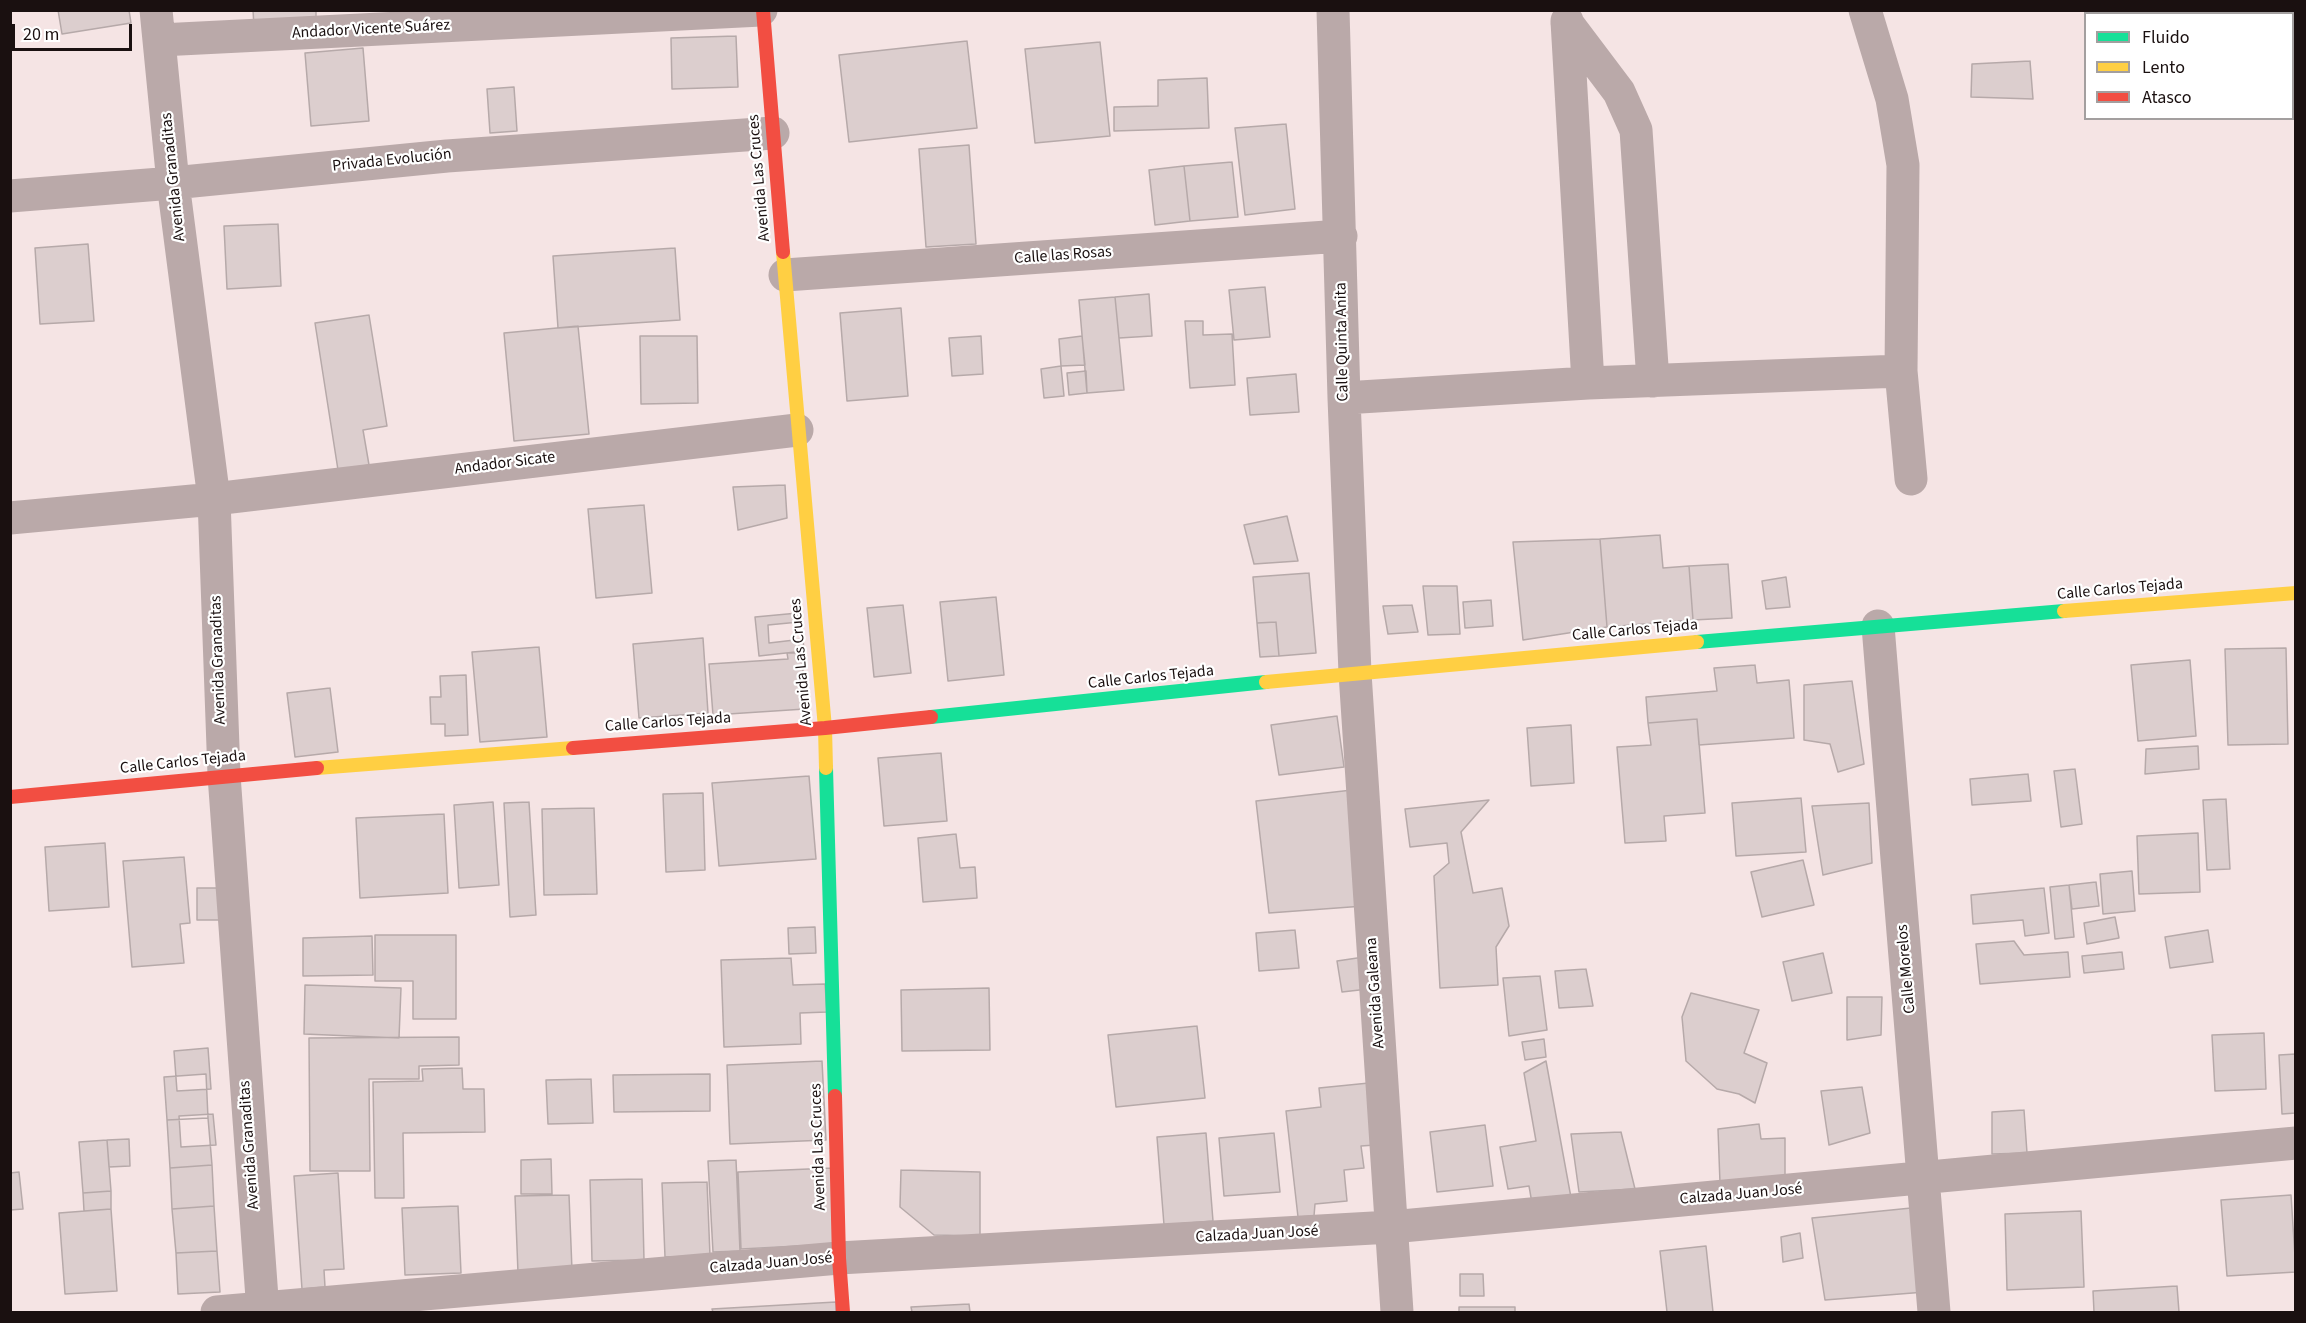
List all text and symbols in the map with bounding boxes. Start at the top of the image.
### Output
scale bar [15,12,135,50]
legend [2084,12,2294,120]
street label: Andador Vicente Suárez [291,16,451,44]
text: 20 m [23,22,59,47]
text: Fluido [2142,25,2189,50]
text: Lento [2142,55,2185,80]
text: Atasco [2142,85,2191,110]
street label: Avenida Granaditas [158,112,190,242]
street label: Avenida Las Cruces [745,114,775,242]
street label: Privada Evolución [331,145,453,177]
street label: Calle las Rosas [1014,243,1112,269]
street label: Calle Quinta Anita [1332,282,1354,402]
street label: Andador Sicate [454,448,556,480]
street label: Calle Carlos Tejada [2056,575,2184,605]
street label: Avenida Granaditas [207,595,231,725]
street label: Avenida Las Cruces [787,598,817,726]
street label: Calle Carlos Tejada [1571,616,1699,646]
street label: Calle Carlos Tejada [1087,662,1215,694]
street label: Calle Carlos Tejada [604,709,732,737]
street label: Calle Carlos Tejada [119,747,247,779]
street label: Calle Morelos [1894,924,1920,1014]
street label: Avenida Galeana [1363,937,1389,1049]
street label: Avenida Granaditas [236,1080,264,1210]
street label: Avenida Las Cruces [807,1083,831,1211]
street label: Calzada Juan José [1679,1180,1803,1210]
street label: Calzada Juan José [1195,1222,1319,1248]
street label: Calzada Juan José [709,1249,833,1279]

